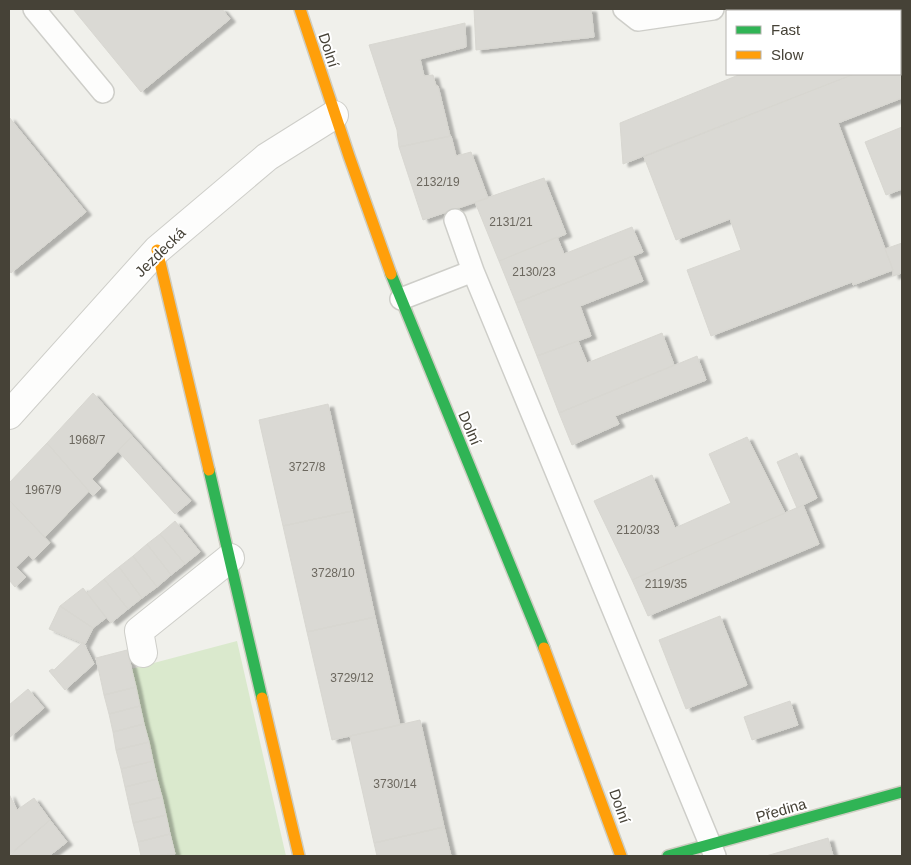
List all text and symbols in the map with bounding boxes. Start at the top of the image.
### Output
legend [726,10,901,75]
text: Fast [771,21,801,38]
street label: Dolní [316,31,343,70]
text: Slow [771,46,804,63]
house number: 2132/19 [416,175,460,189]
house number: 2131/21 [489,215,533,229]
street label: Jezdecká [131,223,189,280]
house number: 2130/23 [512,265,556,279]
street label: Dolní [455,409,485,448]
house number: 1968/7 [69,433,106,447]
house number: 3727/8 [289,460,326,474]
house number: 1967/9 [25,483,62,497]
house number: 2120/33 [616,523,660,537]
house number: 3728/10 [311,566,355,580]
house number: 2119/35 [645,577,688,591]
house number: 3729/12 [330,671,374,685]
house number: 3730/14 [373,777,417,791]
street label: Dolní [606,787,634,826]
street label: Předina [754,795,809,825]

